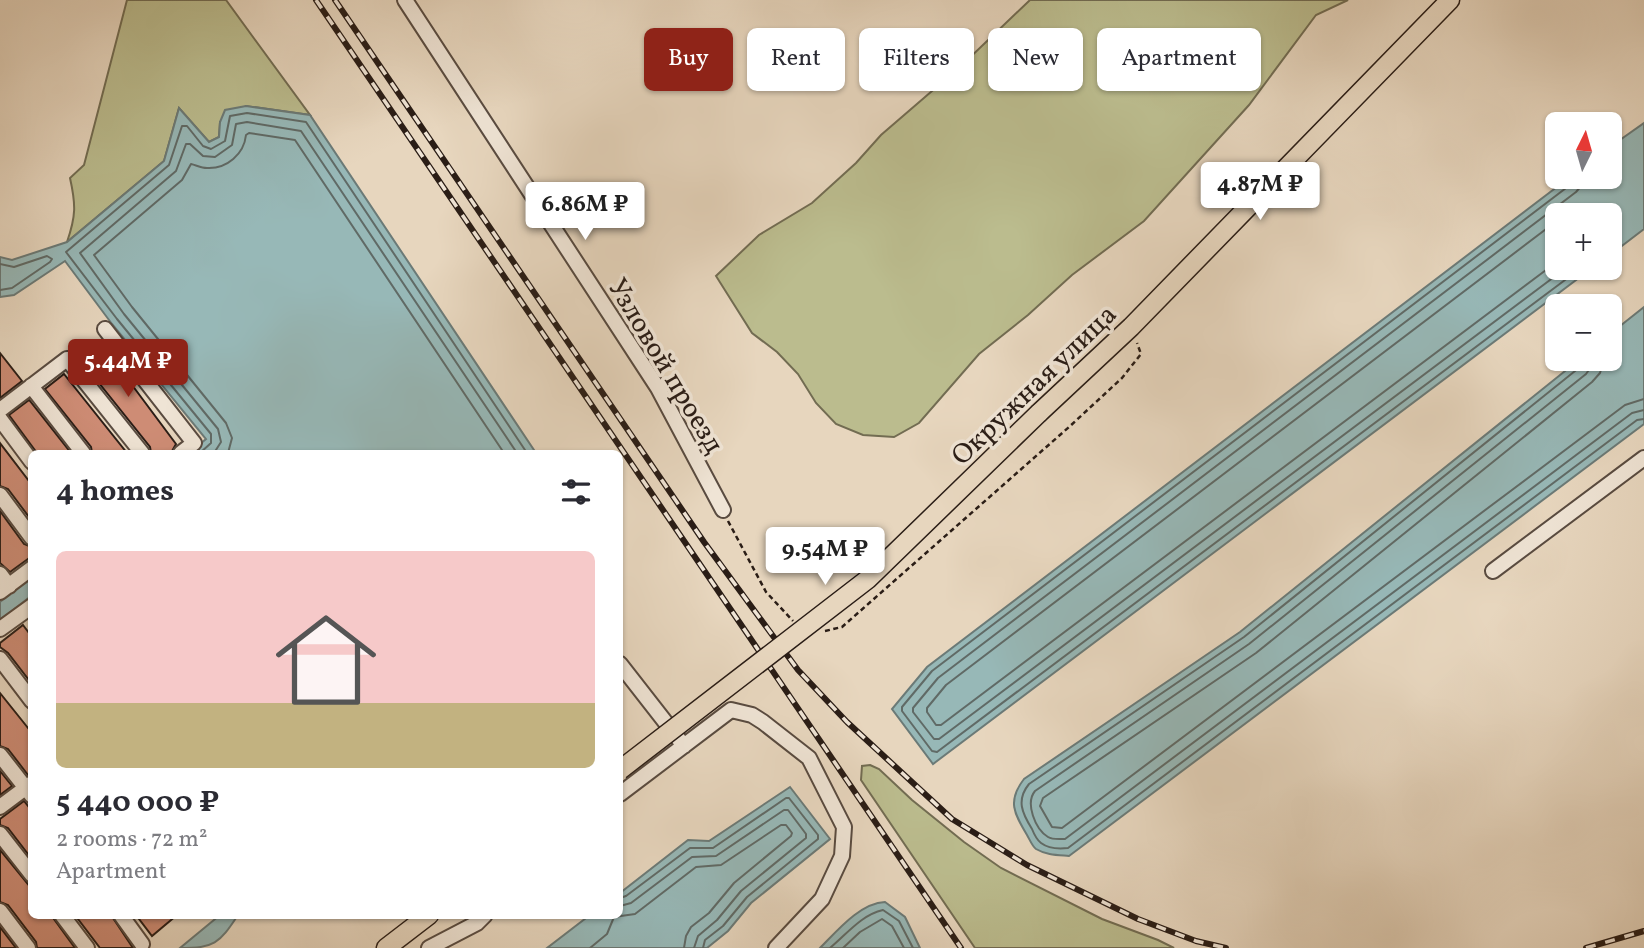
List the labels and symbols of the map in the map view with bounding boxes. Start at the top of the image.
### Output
north arrow [1545,112,1622,189]
pin: 4.87M ₽ [1195,162,1325,222]
pin: 6.86M ₽ [520,182,650,242]
street label: Узловой проезд [597,271,733,461]
street label: Окружная улица [943,296,1126,475]
pin: 5.44M ₽ [63,340,193,399]
pin: 9.54M ₽ [760,528,890,587]

